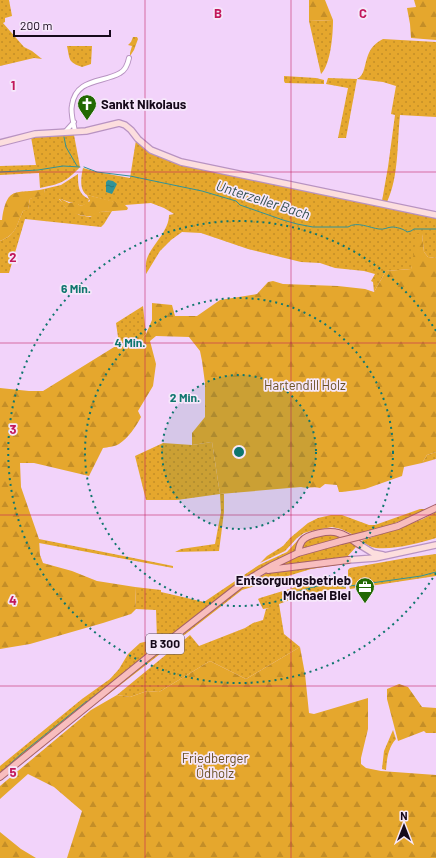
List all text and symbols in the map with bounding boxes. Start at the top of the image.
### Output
text: B [214,5,222,21]
text: C [359,5,367,21]
scale bar [14,12,110,38]
text: 200 m [20,18,52,32]
text: 1 [11,77,15,93]
church icon: Sankt Nikolaus [76,93,98,121]
place label: Sankt Nikolaus [101,96,187,112]
water label: Unterzeller Bach [214,176,312,223]
text: 2 [9,249,17,265]
text: 6 Min. [61,281,91,295]
text: 4 Min. [114,335,146,349]
park label: Hartendill Holz [264,377,346,393]
text: 2 Min. [170,390,200,404]
text: 3 [9,421,17,437]
centre of rings [232,445,246,459]
place label: Entsorgungsbetrieb Michael Blei [236,572,351,603]
office icon: Entsorgungsbetrieb Michael Blei [354,576,376,604]
text: 4 [9,592,17,608]
road number: B 300 [146,634,184,654]
park label: Friedberger Ödholz [182,750,248,781]
text: 5 [9,764,17,780]
north arrow [384,806,424,846]
text: N [400,809,408,822]

